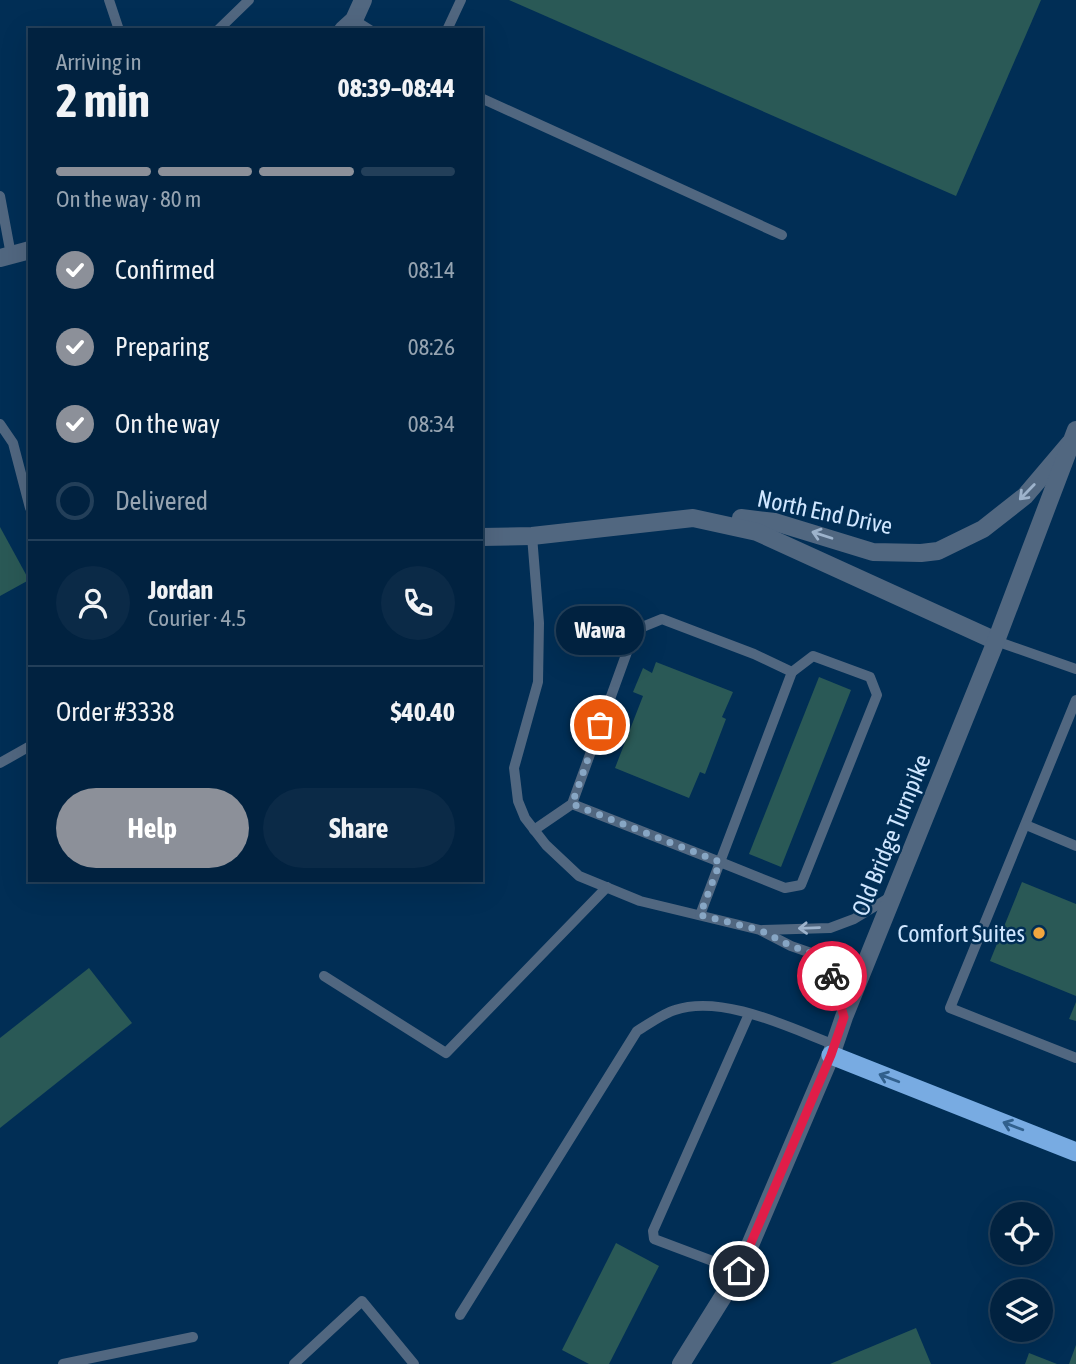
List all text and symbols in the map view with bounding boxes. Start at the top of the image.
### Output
text: Arriving in [56,49,142,75]
text: 08:39–08:44 [338,73,455,103]
text: 2 min [56,74,150,127]
text: On the way · 80 m [56,186,201,212]
icon: check [56,251,94,289]
text: Confirmed [115,255,215,285]
text: 08:14 [408,257,455,283]
icon: check [56,328,94,366]
text: Preparing [115,332,209,362]
text: 08:26 [408,334,455,360]
icon: check [56,405,94,443]
text: On the way [115,409,220,439]
text: 08:34 [408,411,455,437]
one-way arrow [1019,483,1036,500]
street label: North End Drive [755,485,895,539]
text: Delivered [115,486,208,516]
one-way arrow [811,528,833,541]
button: person [56,566,130,640]
button: phone [381,566,455,640]
text: Jordan [148,575,213,605]
text: Courier · 4.5 [148,605,247,631]
callout: Wawa [556,606,644,655]
text: Wawa [575,617,625,643]
pin [570,695,630,755]
text: Order #3338 [56,697,175,727]
text: $40.40 [391,697,455,727]
icon: bag [581,706,619,744]
street label: Old Bridge Turnpike [846,750,936,920]
button: Help [56,788,249,868]
button: Share [263,788,455,868]
place label: Comfort Suites [897,920,1025,947]
one-way arrow [798,922,821,935]
marker: Comfort Suites [1031,925,1047,941]
courier [797,941,867,1011]
icon: bike [813,957,851,995]
one-way arrow [878,1070,900,1083]
one-way arrow [1002,1118,1024,1131]
map controls [990,1202,1053,1342]
button: locate [990,1202,1053,1265]
pin [709,1241,769,1301]
icon: home [720,1252,758,1290]
button: layers [990,1279,1053,1342]

